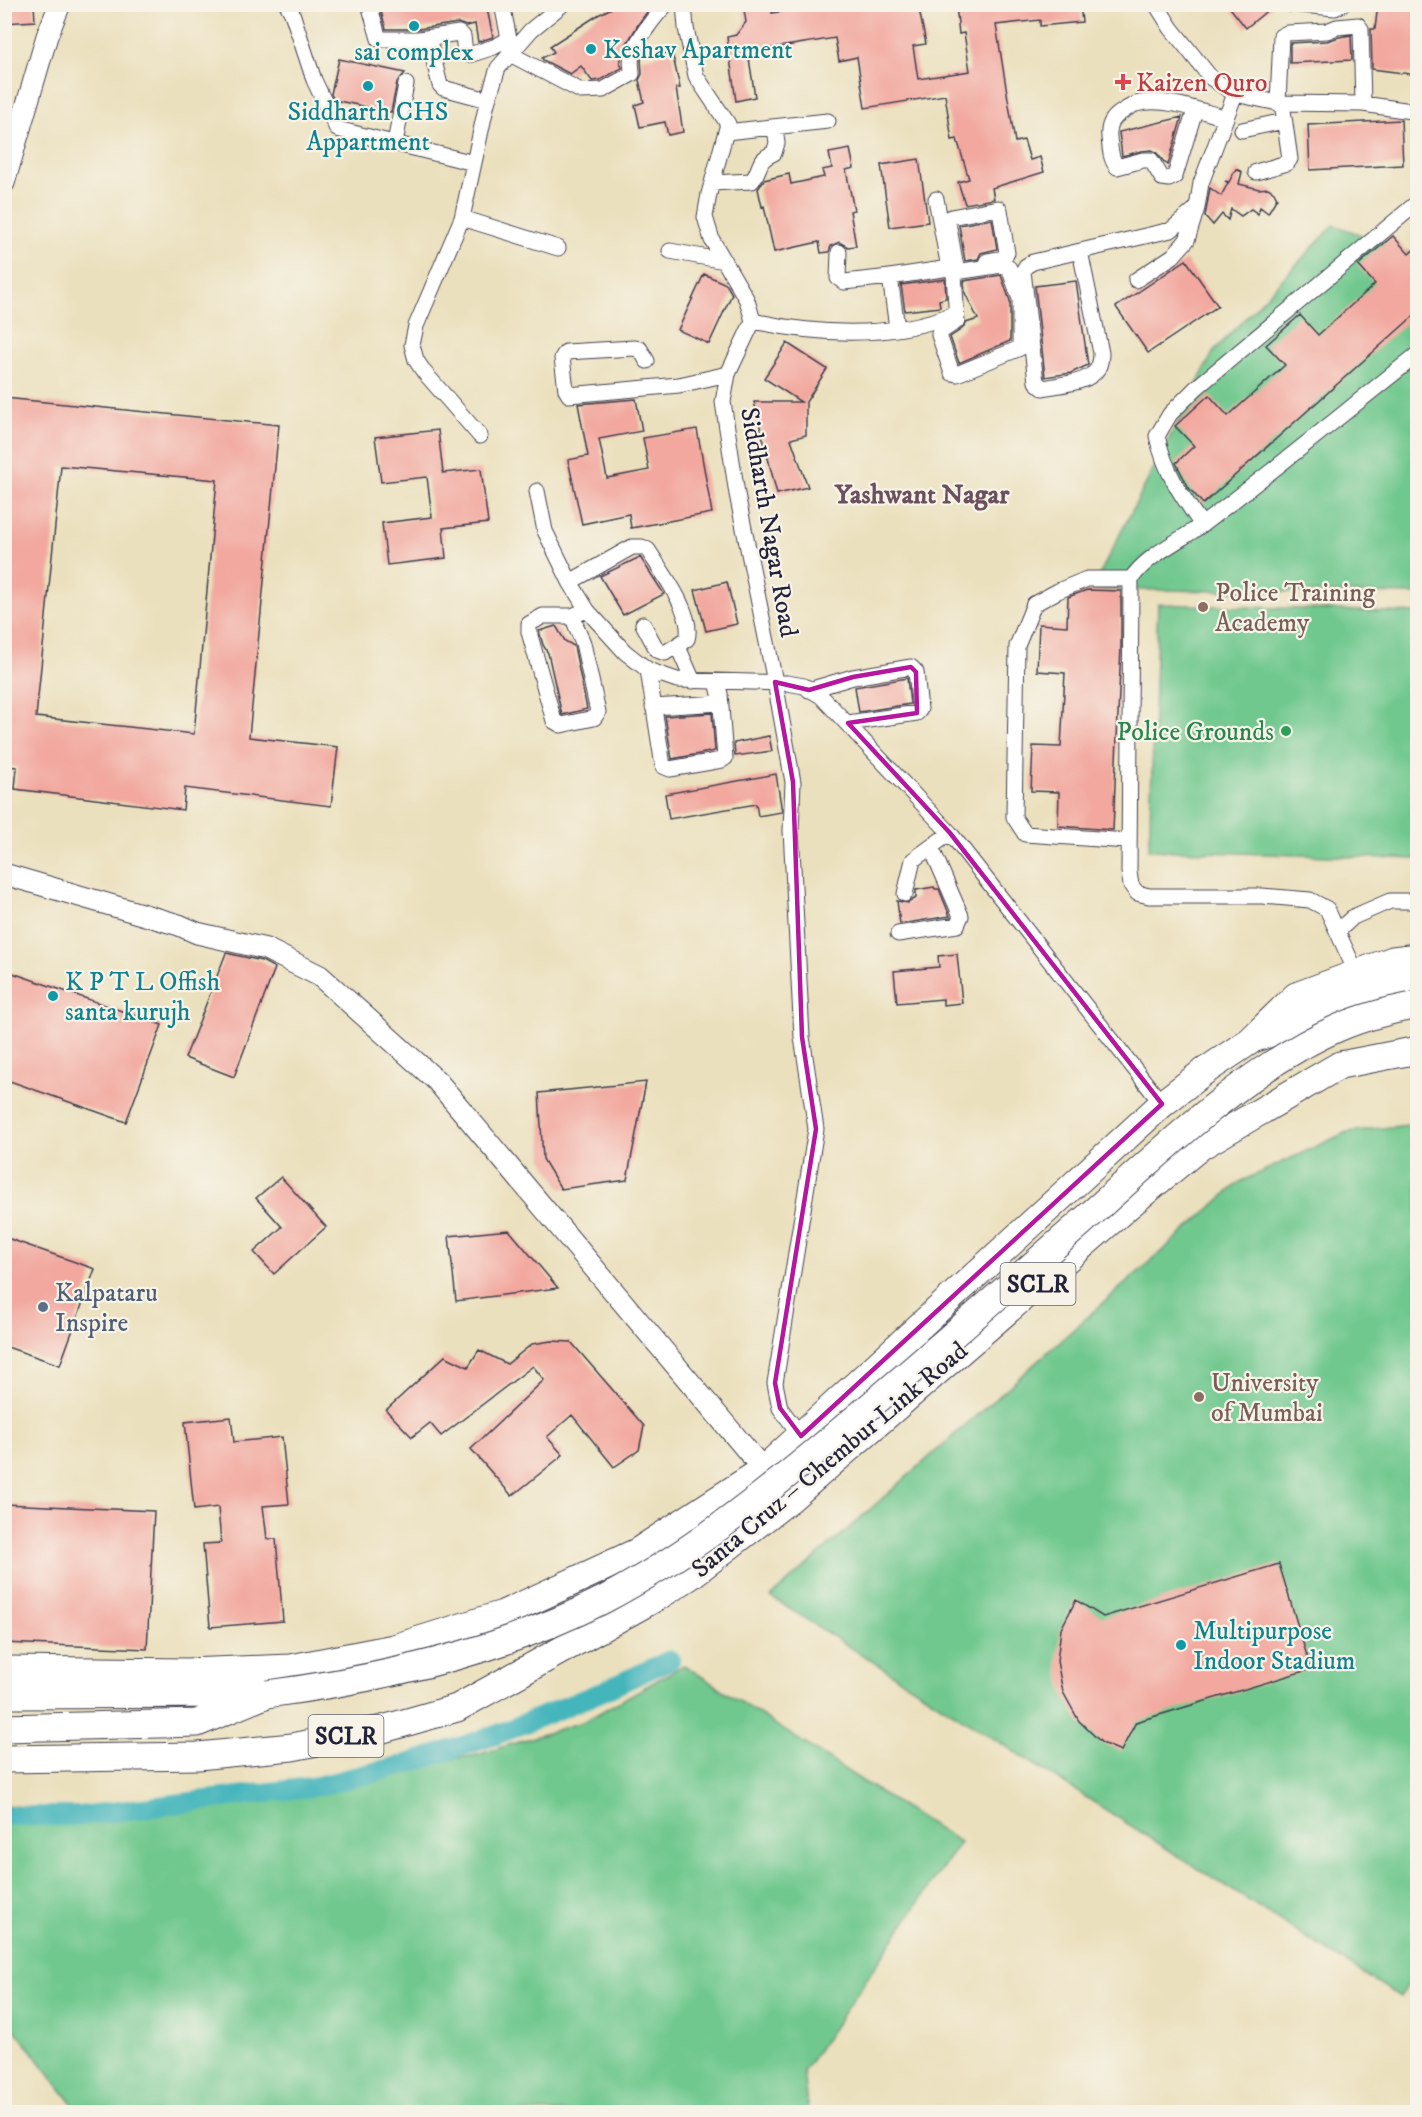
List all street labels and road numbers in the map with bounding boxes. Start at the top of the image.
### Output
street label: Siddharth Nagar Road [732,405,805,640]
road number: SCLR [1000,1263,1076,1305]
street label: Santa Cruz – Chembur Link Road [685,1335,975,1586]
road number: SCLR [308,1715,384,1757]

